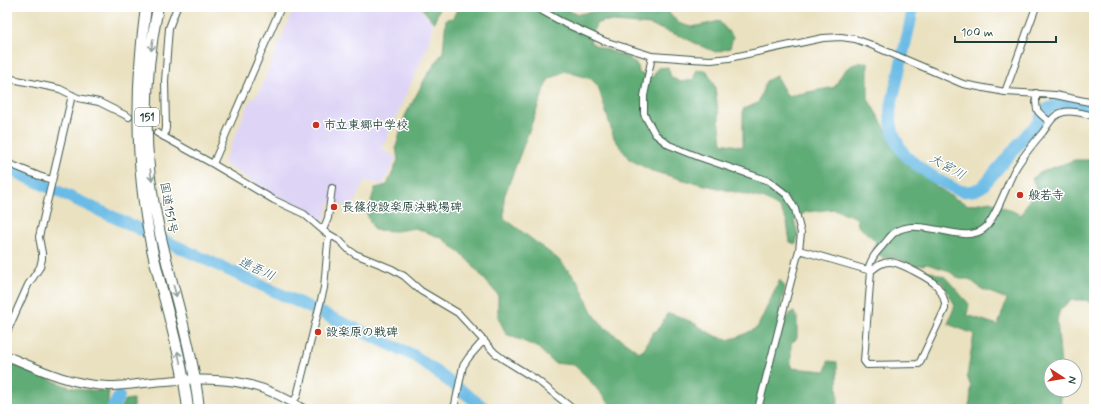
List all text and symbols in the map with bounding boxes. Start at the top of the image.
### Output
scale bar [955,18,1056,44]
text: 100 m [961,25,993,41]
one-way arrow [148,38,156,51]
road number: 151 [135,108,159,126]
place label: 市立東郷中学校 [324,118,408,134]
marker: 市立東郷中学校 [311,120,321,130]
water label: 大宮川 [926,150,968,184]
one-way arrow [147,168,154,181]
street label: 国道151号 [156,181,180,235]
place label: 般若寺 [1028,188,1064,204]
marker: 般若寺 [1015,190,1025,200]
place label: 長篠役設楽原決戦場碑 [342,200,462,216]
marker: 長篠役設楽原決戦場碑 [329,202,339,212]
water label: 連吾川 [235,253,278,285]
one-way arrow [172,284,179,297]
place label: 設楽原の戦碑 [326,325,398,341]
marker: 設楽原の戦碑 [313,327,323,337]
one-way arrow [174,351,182,364]
north arrow [1043,358,1083,398]
text: N [1064,375,1079,385]

